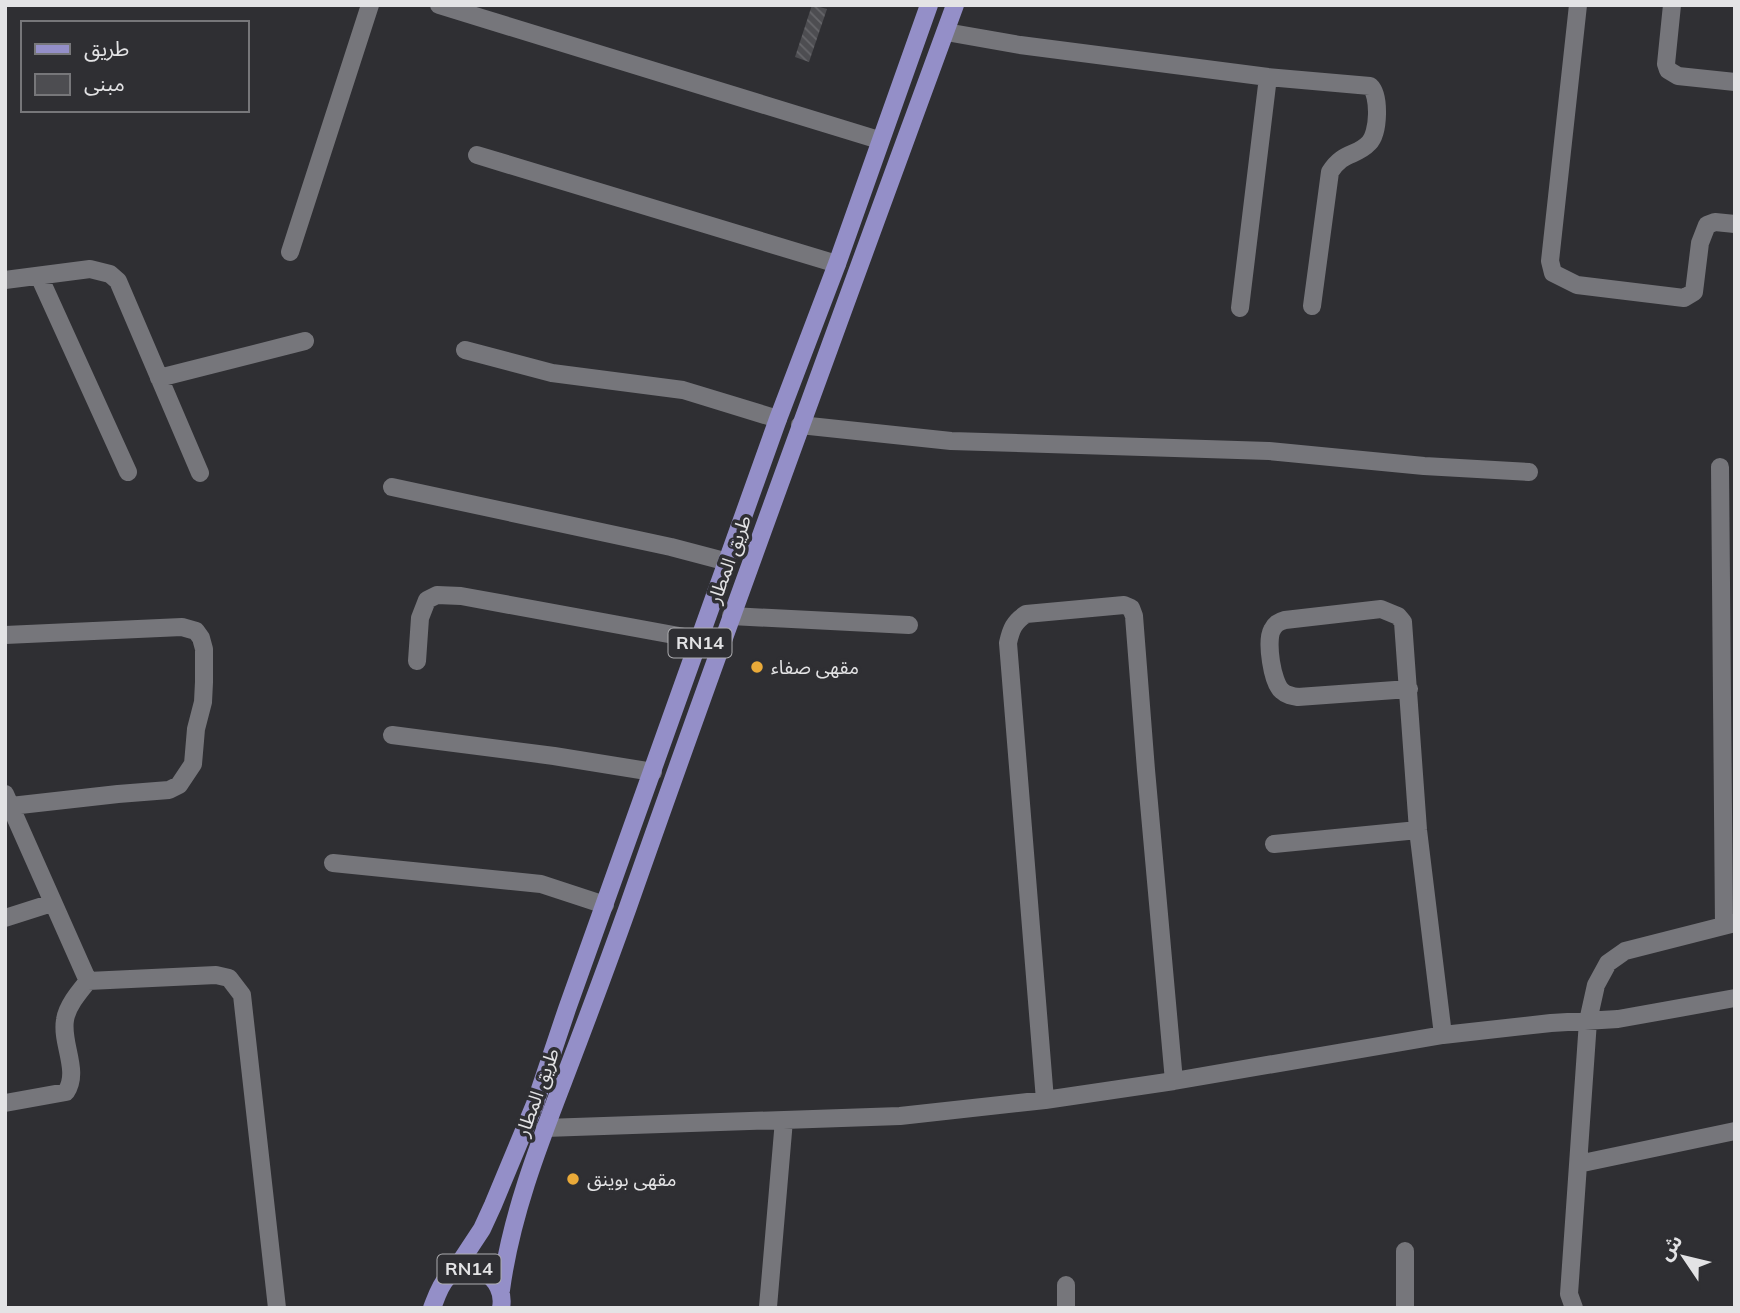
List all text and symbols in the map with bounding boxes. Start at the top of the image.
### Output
legend [21,21,248,112]
text: طريق [84,35,129,62]
text: مبنى [84,70,125,96]
street label: طريق المطار [702,511,756,607]
road number: RN14 [668,628,732,658]
place label: مقهى صفاء [771,655,859,679]
marker: مقهى صفاء [749,659,765,675]
street label: طريق المطار [510,1044,564,1140]
place label: مقهى بوينق [587,1167,677,1191]
marker: مقهى بوينق [565,1171,581,1187]
north arrow [1649,1222,1719,1292]
text: ش [1653,1230,1687,1265]
road number: RN14 [438,1254,500,1284]

